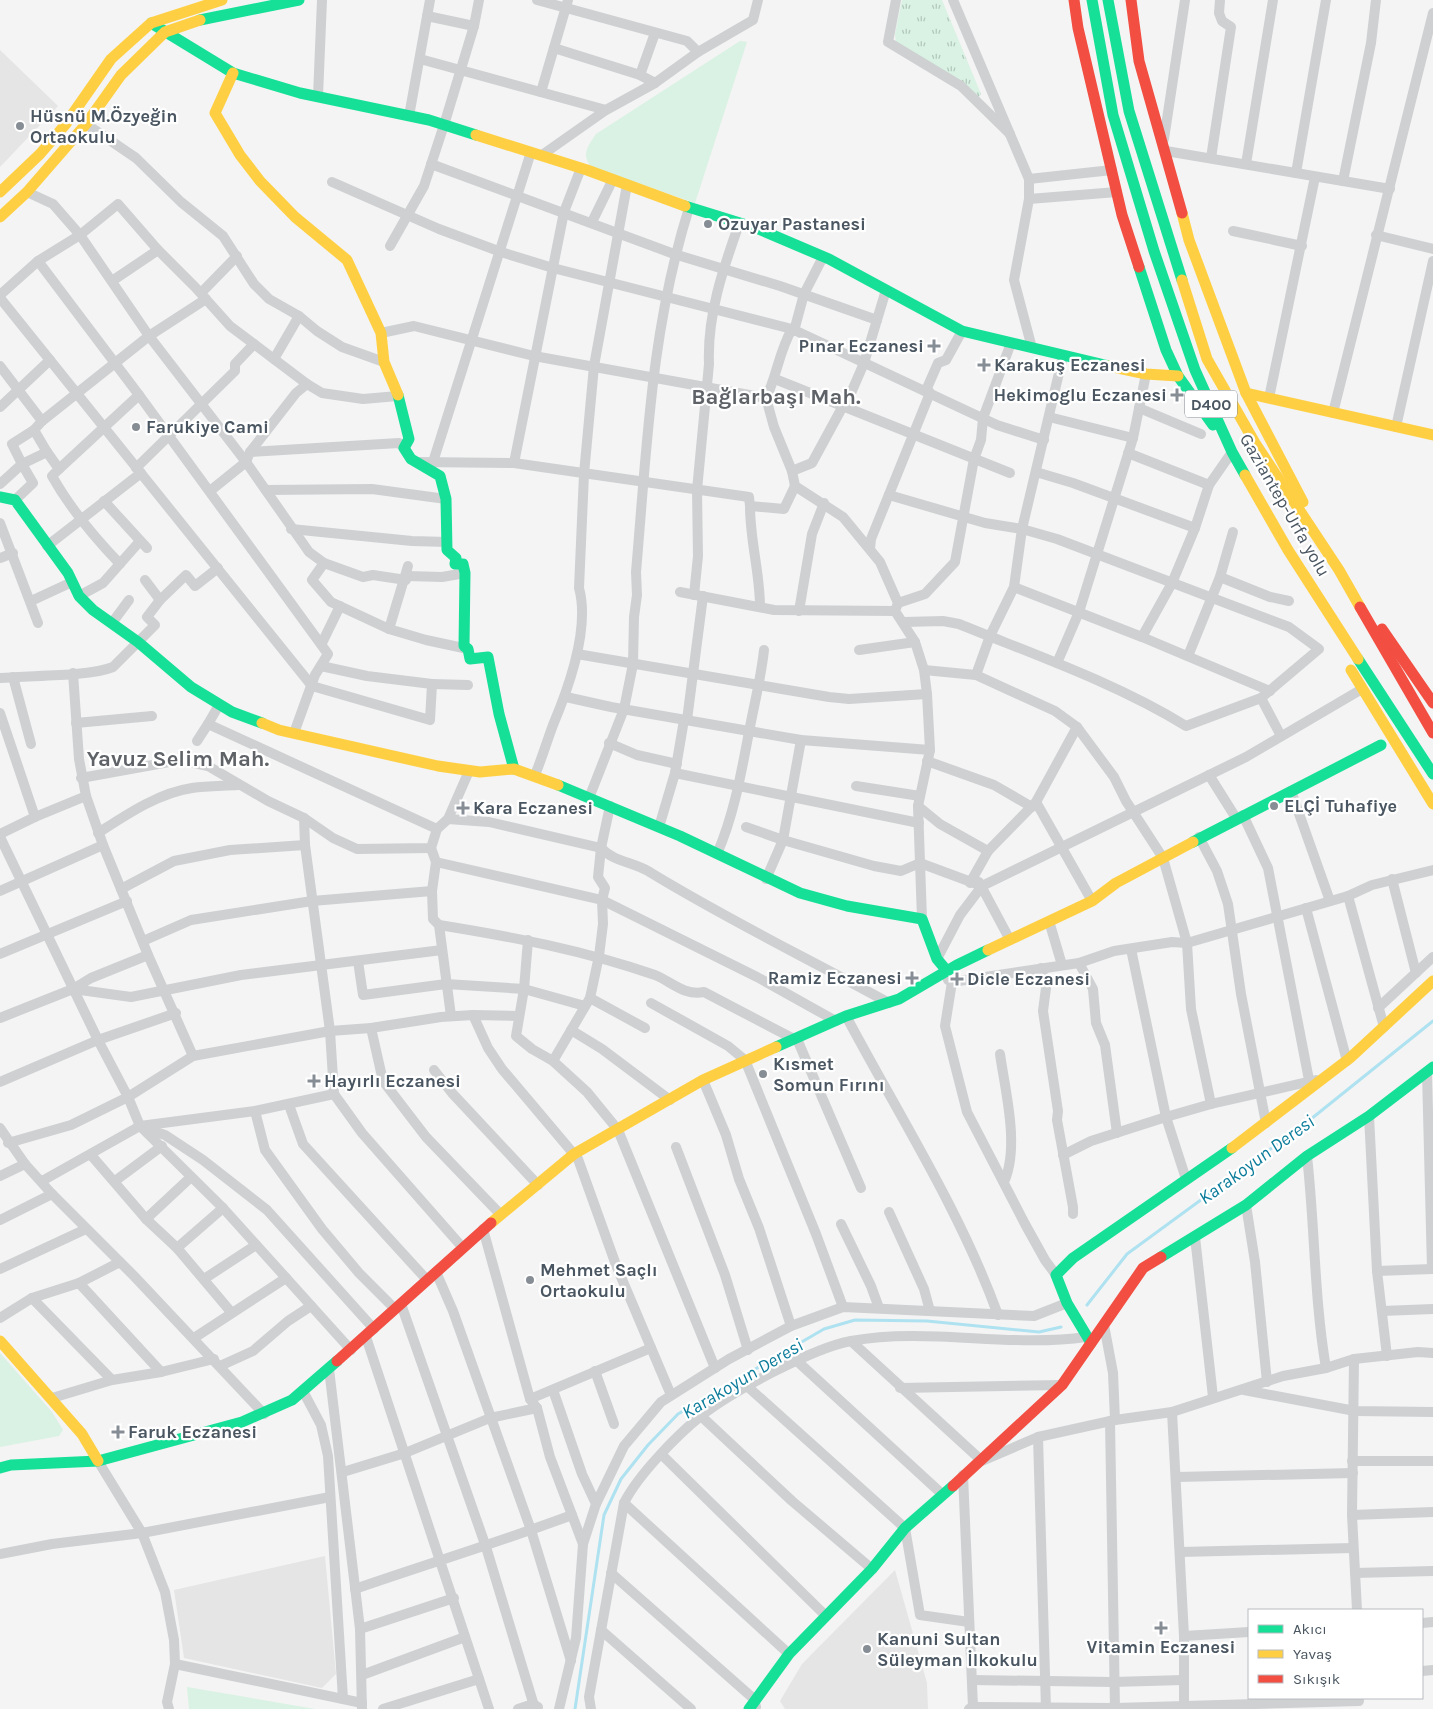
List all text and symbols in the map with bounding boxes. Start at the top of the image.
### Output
place label: Hüsnü M.Özyeğin Ortaokulu [30,105,178,148]
marker: Hüsnü M.Özyeğin Ortaokulu [14,120,26,132]
place label: Ozuyar Pastanesi [718,213,866,235]
marker: Ozuyar Pastanesi [702,218,714,230]
place label: Pınar Eczanesi [799,335,924,357]
marker: Pınar Eczanesi [928,340,940,352]
place label: Karakuş Eczanesi [994,354,1146,376]
marker: Karakuş Eczanesi [978,359,990,371]
district label: Bağlarbaşı Mah. [691,384,861,410]
place label: Hekimoglu Eczanesi [993,384,1167,406]
marker: Hekimoglu Eczanesi [1171,389,1183,401]
road number: D400 [1185,390,1237,418]
place label: Farukiye Cami [146,416,269,438]
marker: Farukiye Cami [130,421,142,433]
street label: Gaziantep-Urfa yolu [1235,429,1335,581]
district label: Yavuz Selim Mah. [87,746,269,772]
place label: ELÇİ Tuhafiye [1284,795,1397,817]
place label: Kara Eczanesi [473,797,593,819]
marker: ELÇİ Tuhafiye [1268,800,1280,812]
marker: Kara Eczanesi [457,802,469,814]
place label: Ramiz Eczanesi [768,967,902,989]
place label: Dicle Eczanesi [967,968,1090,990]
marker: Ramiz Eczanesi [906,972,918,984]
marker: Dicle Eczanesi [951,973,963,985]
place label: Kısmet Somun Fırını [773,1053,885,1096]
marker: Kısmet Somun Fırını [757,1068,769,1080]
place label: Hayırlı Eczanesi [324,1070,461,1092]
marker: Hayırlı Eczanesi [308,1075,320,1087]
water label: Karakoyun Deresi [1194,1110,1319,1209]
place label: Mehmet Saçlı Ortaokulu [540,1259,658,1302]
marker: Mehmet Saçlı Ortaokulu [524,1274,536,1286]
water label: Karakoyun Deresi [678,1334,807,1424]
place label: Faruk Eczanesi [128,1421,257,1443]
marker: Faruk Eczanesi [112,1426,124,1438]
legend [1248,1609,1423,1699]
text: Akıcı [1293,1620,1327,1638]
marker: Vitamin Eczanesi [1155,1622,1167,1634]
place label: Kanuni Sultan Süleyman İlkokulu [877,1628,1038,1671]
place label: Vitamin Eczanesi [1087,1636,1235,1658]
marker: Kanuni Sultan Süleyman İlkokulu [861,1643,873,1655]
text: Yavaş [1293,1645,1332,1663]
text: Sıkışık [1293,1670,1340,1688]

